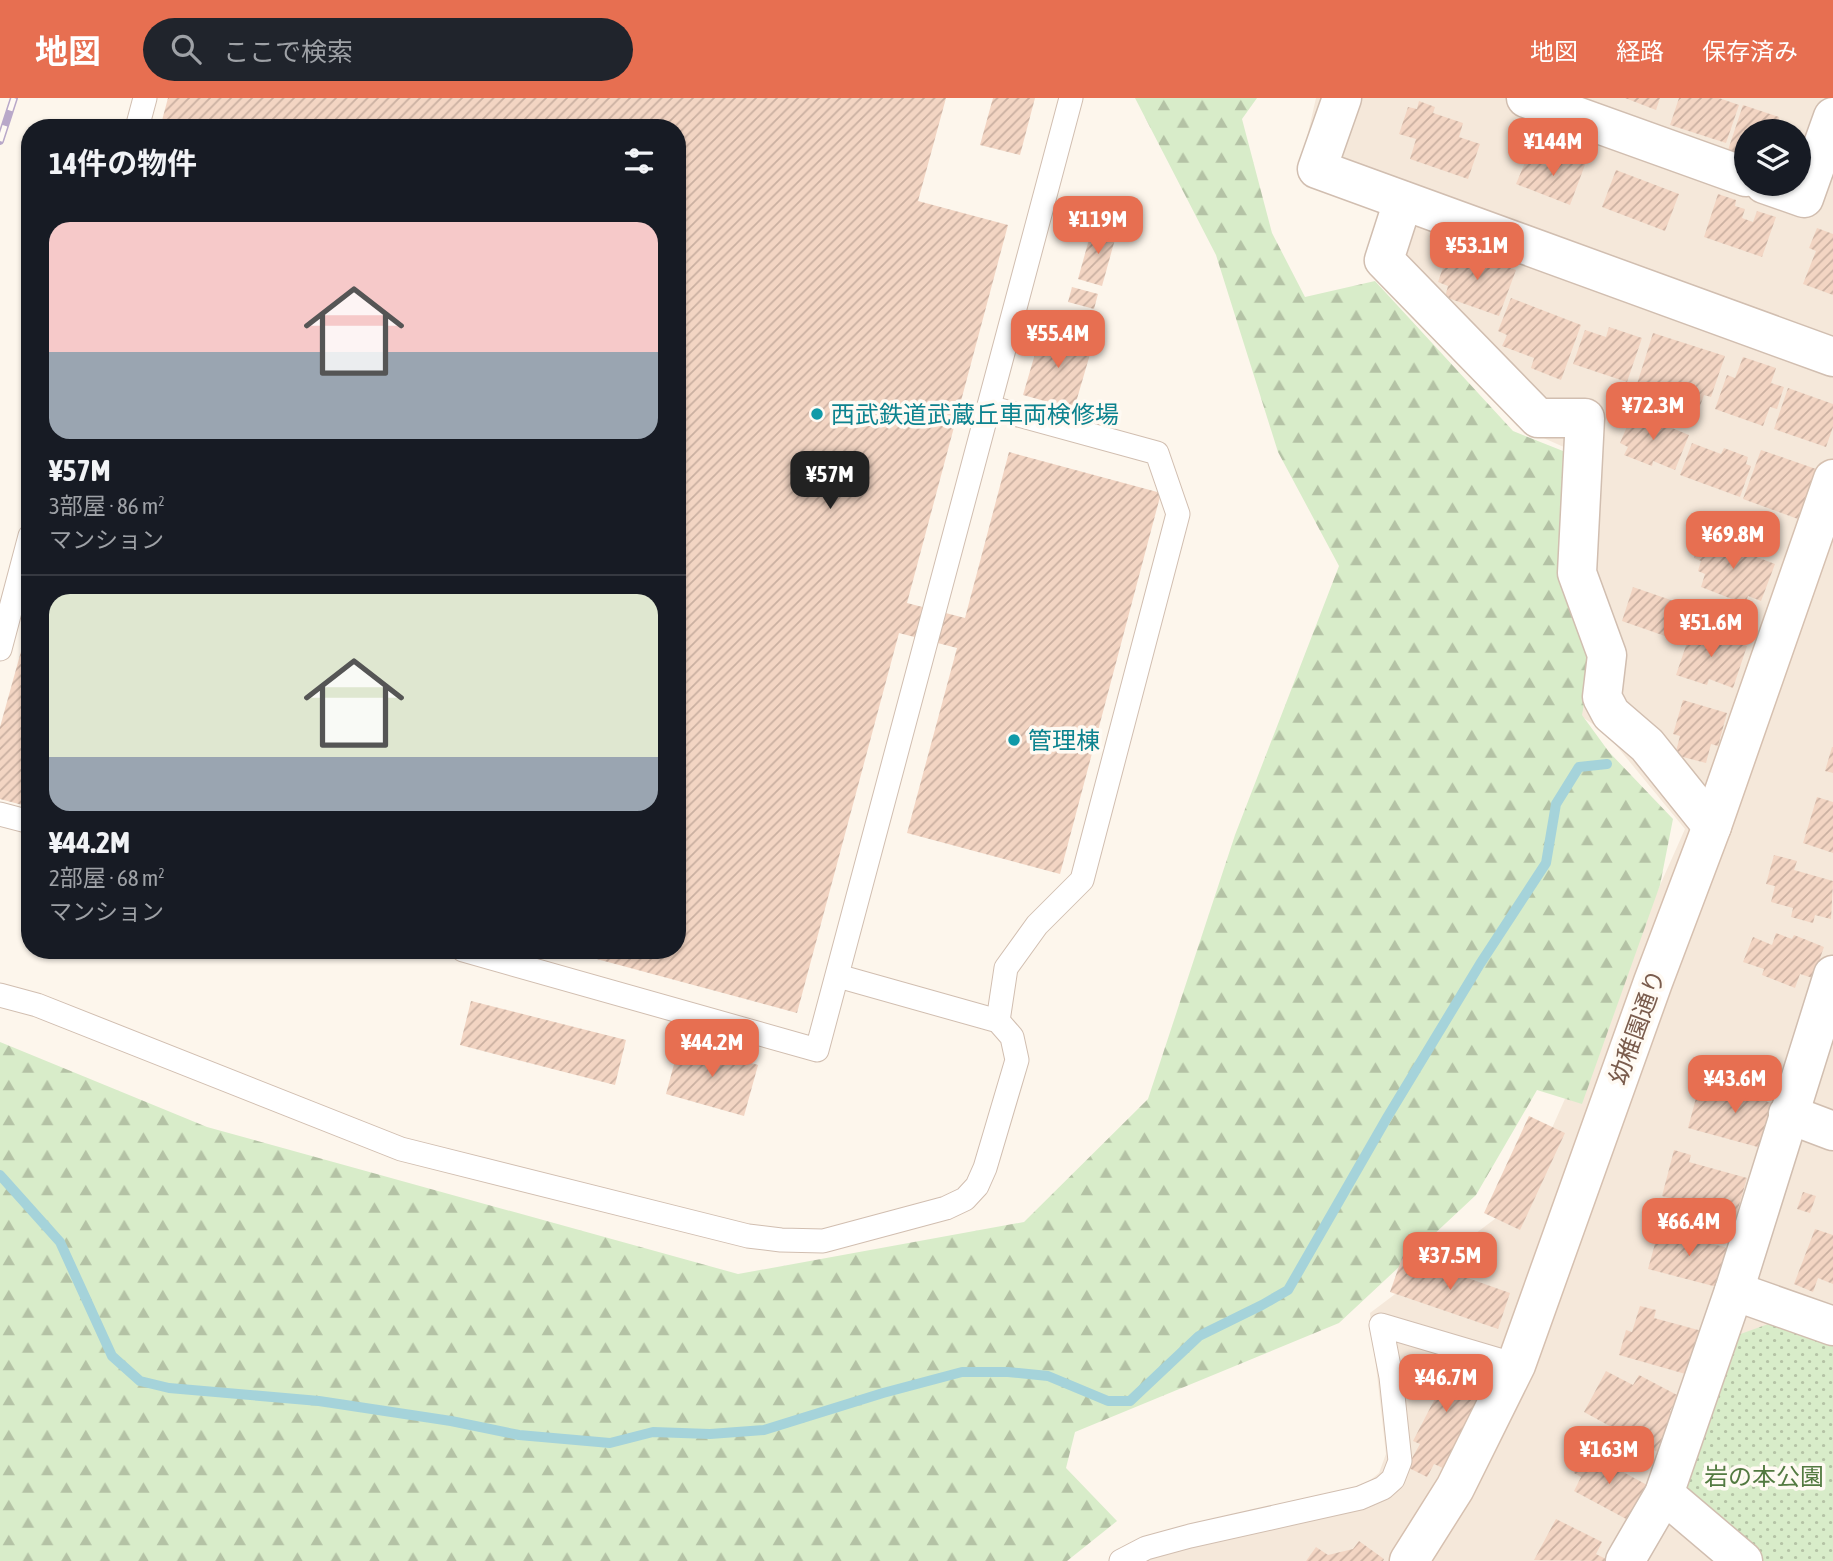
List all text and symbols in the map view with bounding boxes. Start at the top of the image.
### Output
search box [143,18,633,81]
icon: search [167,30,205,68]
text: 地図 [35,32,101,70]
text: ここで検索 [223,37,353,67]
text: 地図 [1530,38,1578,65]
text: 経路 [1616,38,1664,65]
text: 保存済み [1702,38,1798,65]
pin: ¥144M [1504,118,1602,178]
map controls [1734,119,1811,196]
button: layers [1734,119,1811,196]
text: ¥144M [1524,128,1582,154]
icon: filters [620,142,658,180]
text: 14件の物件 [49,146,197,180]
pin: ¥119M [1049,197,1147,256]
text: ¥119M [1069,206,1127,232]
pin: ¥53.1M [1420,222,1534,282]
text: ¥53.1M [1446,232,1508,258]
icon: home [291,268,417,394]
pin: ¥55.4M [1001,310,1115,370]
text: ¥55.4M [1027,320,1089,346]
pin: ¥72.3M [1596,382,1710,442]
text: ¥72.3M [1622,392,1684,418]
place label: 西武鉄道武蔵丘車両検修場 [831,401,1119,428]
marker: 西武鉄道武蔵丘車両検修場 [809,406,825,422]
pin: ¥57M [789,452,871,511]
text: ¥57M [49,453,111,487]
text: ¥57M [806,461,854,487]
text: 3部屋 · 86 m² [49,493,165,519]
pin: ¥69.8M [1676,512,1790,571]
text: ¥69.8M [1702,521,1764,547]
text: マンション [49,527,164,553]
pin: ¥51.6M [1654,600,1768,659]
text: ¥51.6M [1680,609,1742,635]
icon: home [291,640,417,766]
place label: 管理棟 [1028,727,1100,754]
marker: 管理棟 [1006,732,1022,748]
text: ¥44.2M [49,825,130,859]
text: 2部屋 · 68 m² [49,865,165,891]
text: マンション [49,899,164,925]
street label: 幼稚園通り [1604,966,1670,1088]
pin: ¥44.2M [655,1020,769,1079]
text: ¥44.2M [681,1029,743,1055]
pin: ¥43.6M [1678,1056,1792,1115]
text: ¥43.6M [1704,1065,1766,1091]
pin: ¥66.4M [1632,1198,1746,1258]
text: ¥66.4M [1658,1208,1720,1234]
pin: ¥37.5M [1393,1232,1507,1292]
text: ¥37.5M [1419,1242,1481,1268]
pin: ¥46.7M [1389,1354,1503,1414]
text: ¥46.7M [1415,1364,1477,1390]
pin: ¥163M [1560,1426,1658,1486]
text: ¥163M [1580,1436,1638,1462]
park label: 岩の本公園 [1704,1463,1824,1490]

